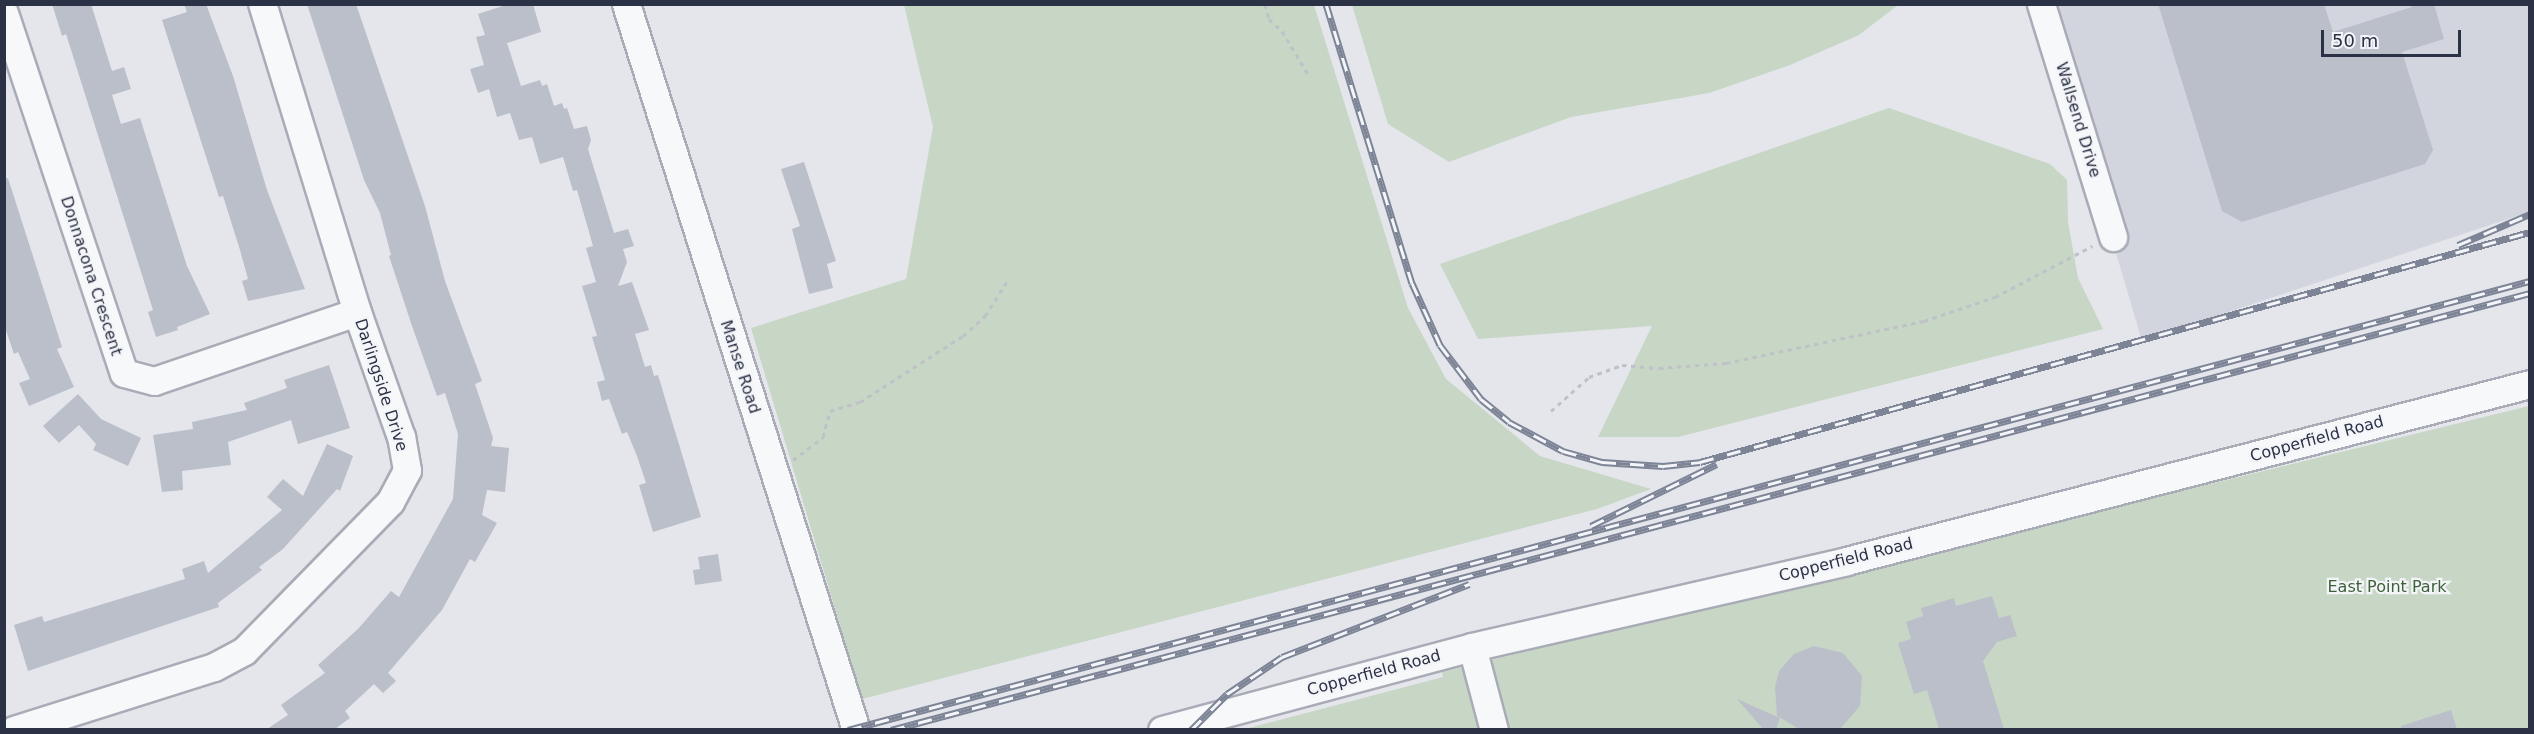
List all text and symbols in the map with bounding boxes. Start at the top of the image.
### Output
scale bar [2324,18,2464,56]
text: 50 m [2332,30,2378,51]
street label: Wallsend Drive [2051,60,2105,180]
street label: Donnacona Crescent [56,194,126,358]
street label: Darlingside Drive [350,316,412,454]
street label: Manse Road [716,318,764,416]
street label: Copperfield Road [2248,412,2386,466]
street label: Copperfield Road [1777,534,1915,586]
park label: East Point Park [2328,577,2446,597]
street label: Copperfield Road [1305,646,1443,700]

